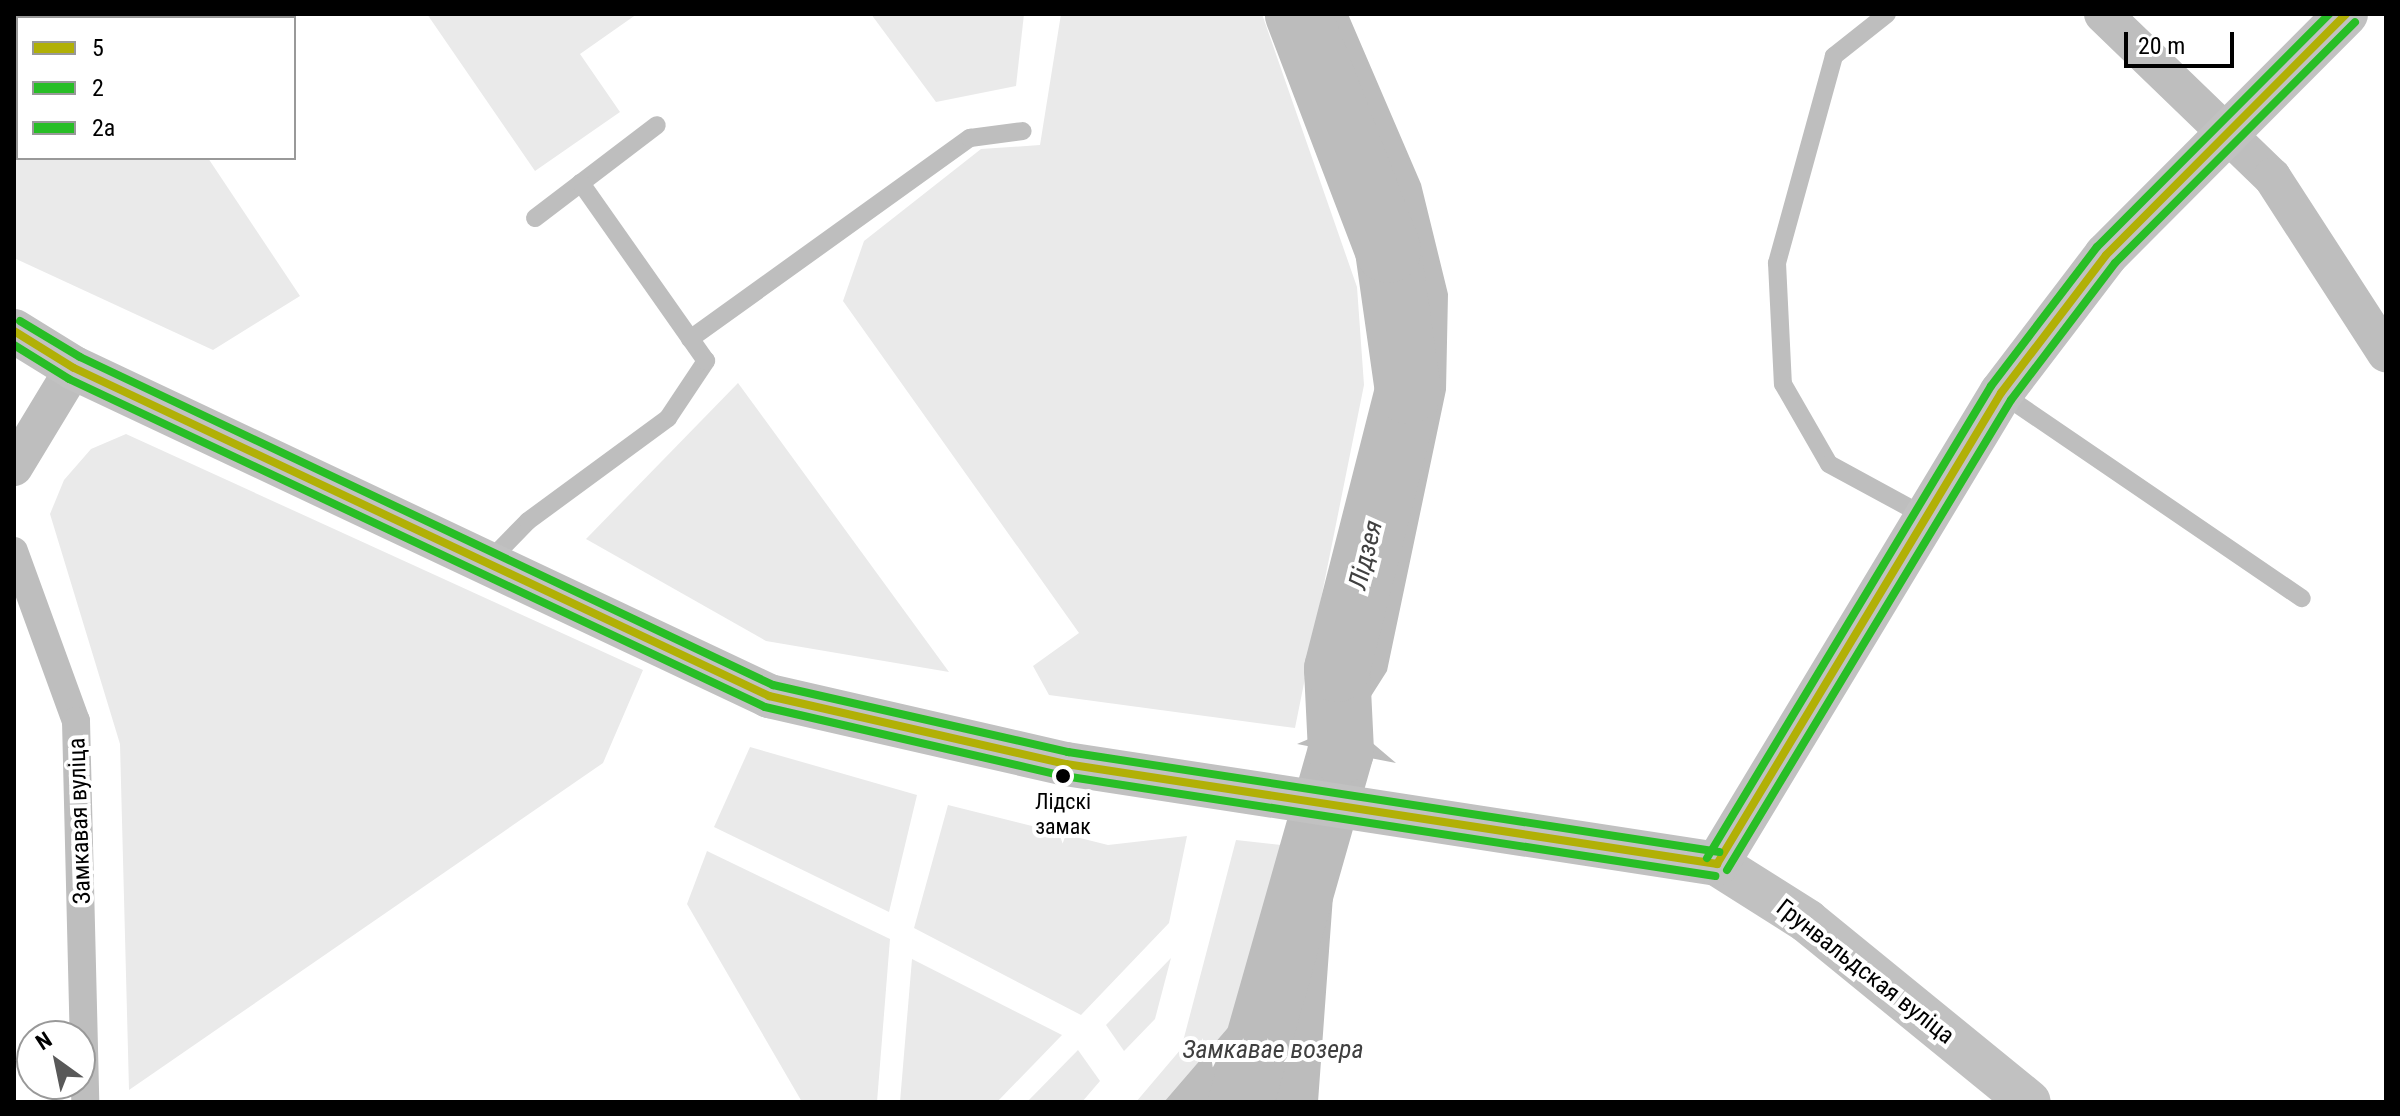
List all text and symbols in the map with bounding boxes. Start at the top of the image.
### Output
legend [16,16,296,160]
scale bar [2128,16,2238,66]
text: 20 m [2138,32,2185,60]
text: 5 [92,34,104,62]
text: 2 [92,74,104,102]
text: 2а [92,114,115,142]
water label: Лідзея [1342,517,1390,593]
street label: Замкавая вуліца [63,737,97,905]
marker: Лідскі замак [1055,768,1071,784]
place label: Лідскі замак [1035,788,1091,840]
street label: Грунвальдская вуліца [1770,894,1960,1050]
north arrow [16,1020,96,1100]
text: N [31,1027,56,1055]
water label: Замкавае возера [1182,1034,1364,1066]

